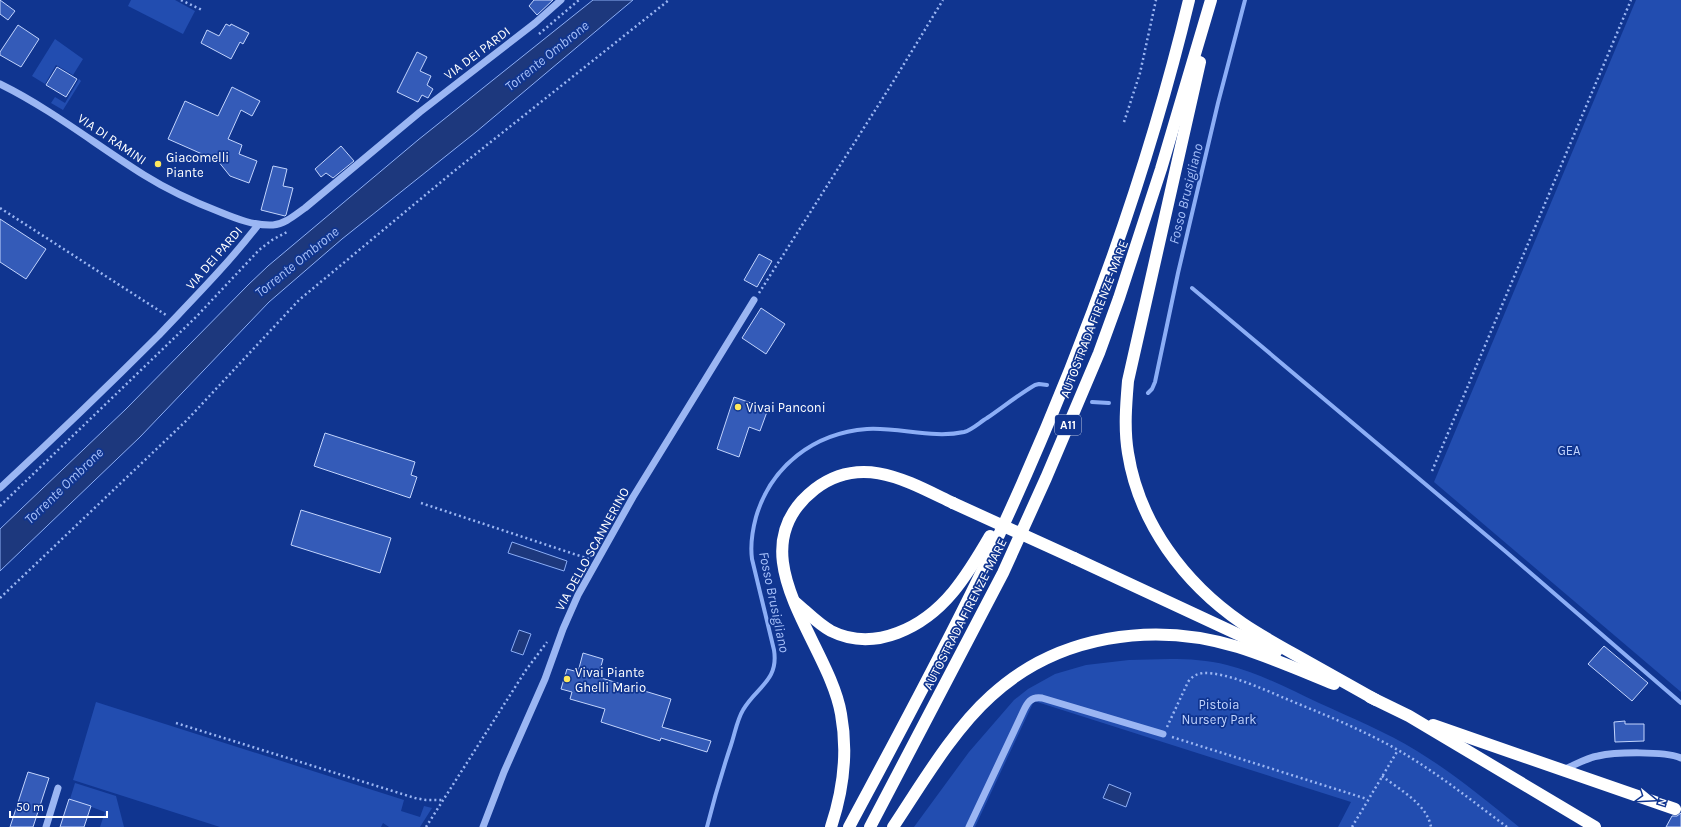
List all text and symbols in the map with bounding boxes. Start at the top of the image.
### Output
water label: Torrente Ombrone [502,17,593,95]
street label: VIA DEI PARDI [441,23,513,83]
street label: VIA DI RAMINI [75,111,149,167]
water label: Fosso Brusigliano [1165,142,1207,246]
place label: Giacomelli Piante [166,150,229,180]
marker: Giacomelli Piante [153,159,163,169]
street label: VIA DEI PARDI [183,223,245,293]
water label: Torrente Ombrone [252,223,343,301]
street label: AUTOSTRADA FIRENZE-MARE [1057,238,1131,400]
place label: Vivai Panconi [746,400,826,415]
marker: Vivai Panconi [733,402,743,412]
road number: A11 [1055,415,1081,435]
park label: GEA [1557,443,1581,458]
water label: Torrente Ombrone [21,444,107,528]
street label: VIA DELLO SCANNERINO [552,485,632,613]
street label: AUTOSTRADA FIRENZE-MARE [920,536,1010,692]
water label: Fosso Brusigliano [755,550,793,654]
place label: Vivai Piante Ghelli Mario [575,665,646,695]
marker: Vivai Piante Ghelli Mario [562,674,572,684]
park label: Pistoia Nursery Park [1181,697,1257,727]
north arrow [1633,779,1673,819]
scale bar [10,793,107,819]
text: N [1655,796,1669,808]
text: 50 m [16,800,44,814]

